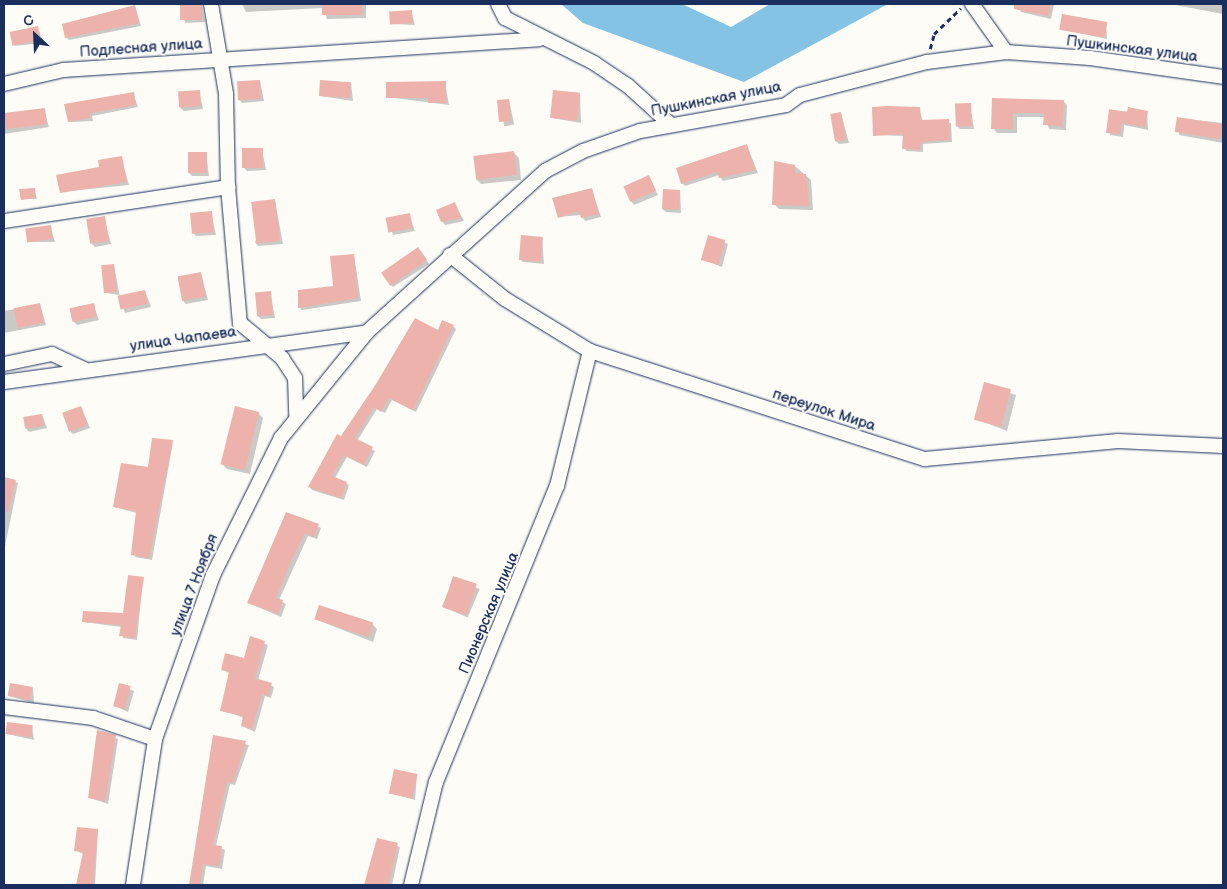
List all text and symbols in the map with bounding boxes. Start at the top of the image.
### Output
north arrow [10,10,60,60]
text: С [20,11,36,31]
street label: Пушкинская улица [1065,32,1199,66]
street label: Подлесная улица [79,35,203,61]
street label: Пушкинская улица [649,78,783,120]
street label: улица Чапаева [129,323,237,355]
street label: переулок Мира [770,385,878,435]
street label: улица 7 Ноября [166,531,222,639]
street label: Пионерская улица [455,549,523,677]

